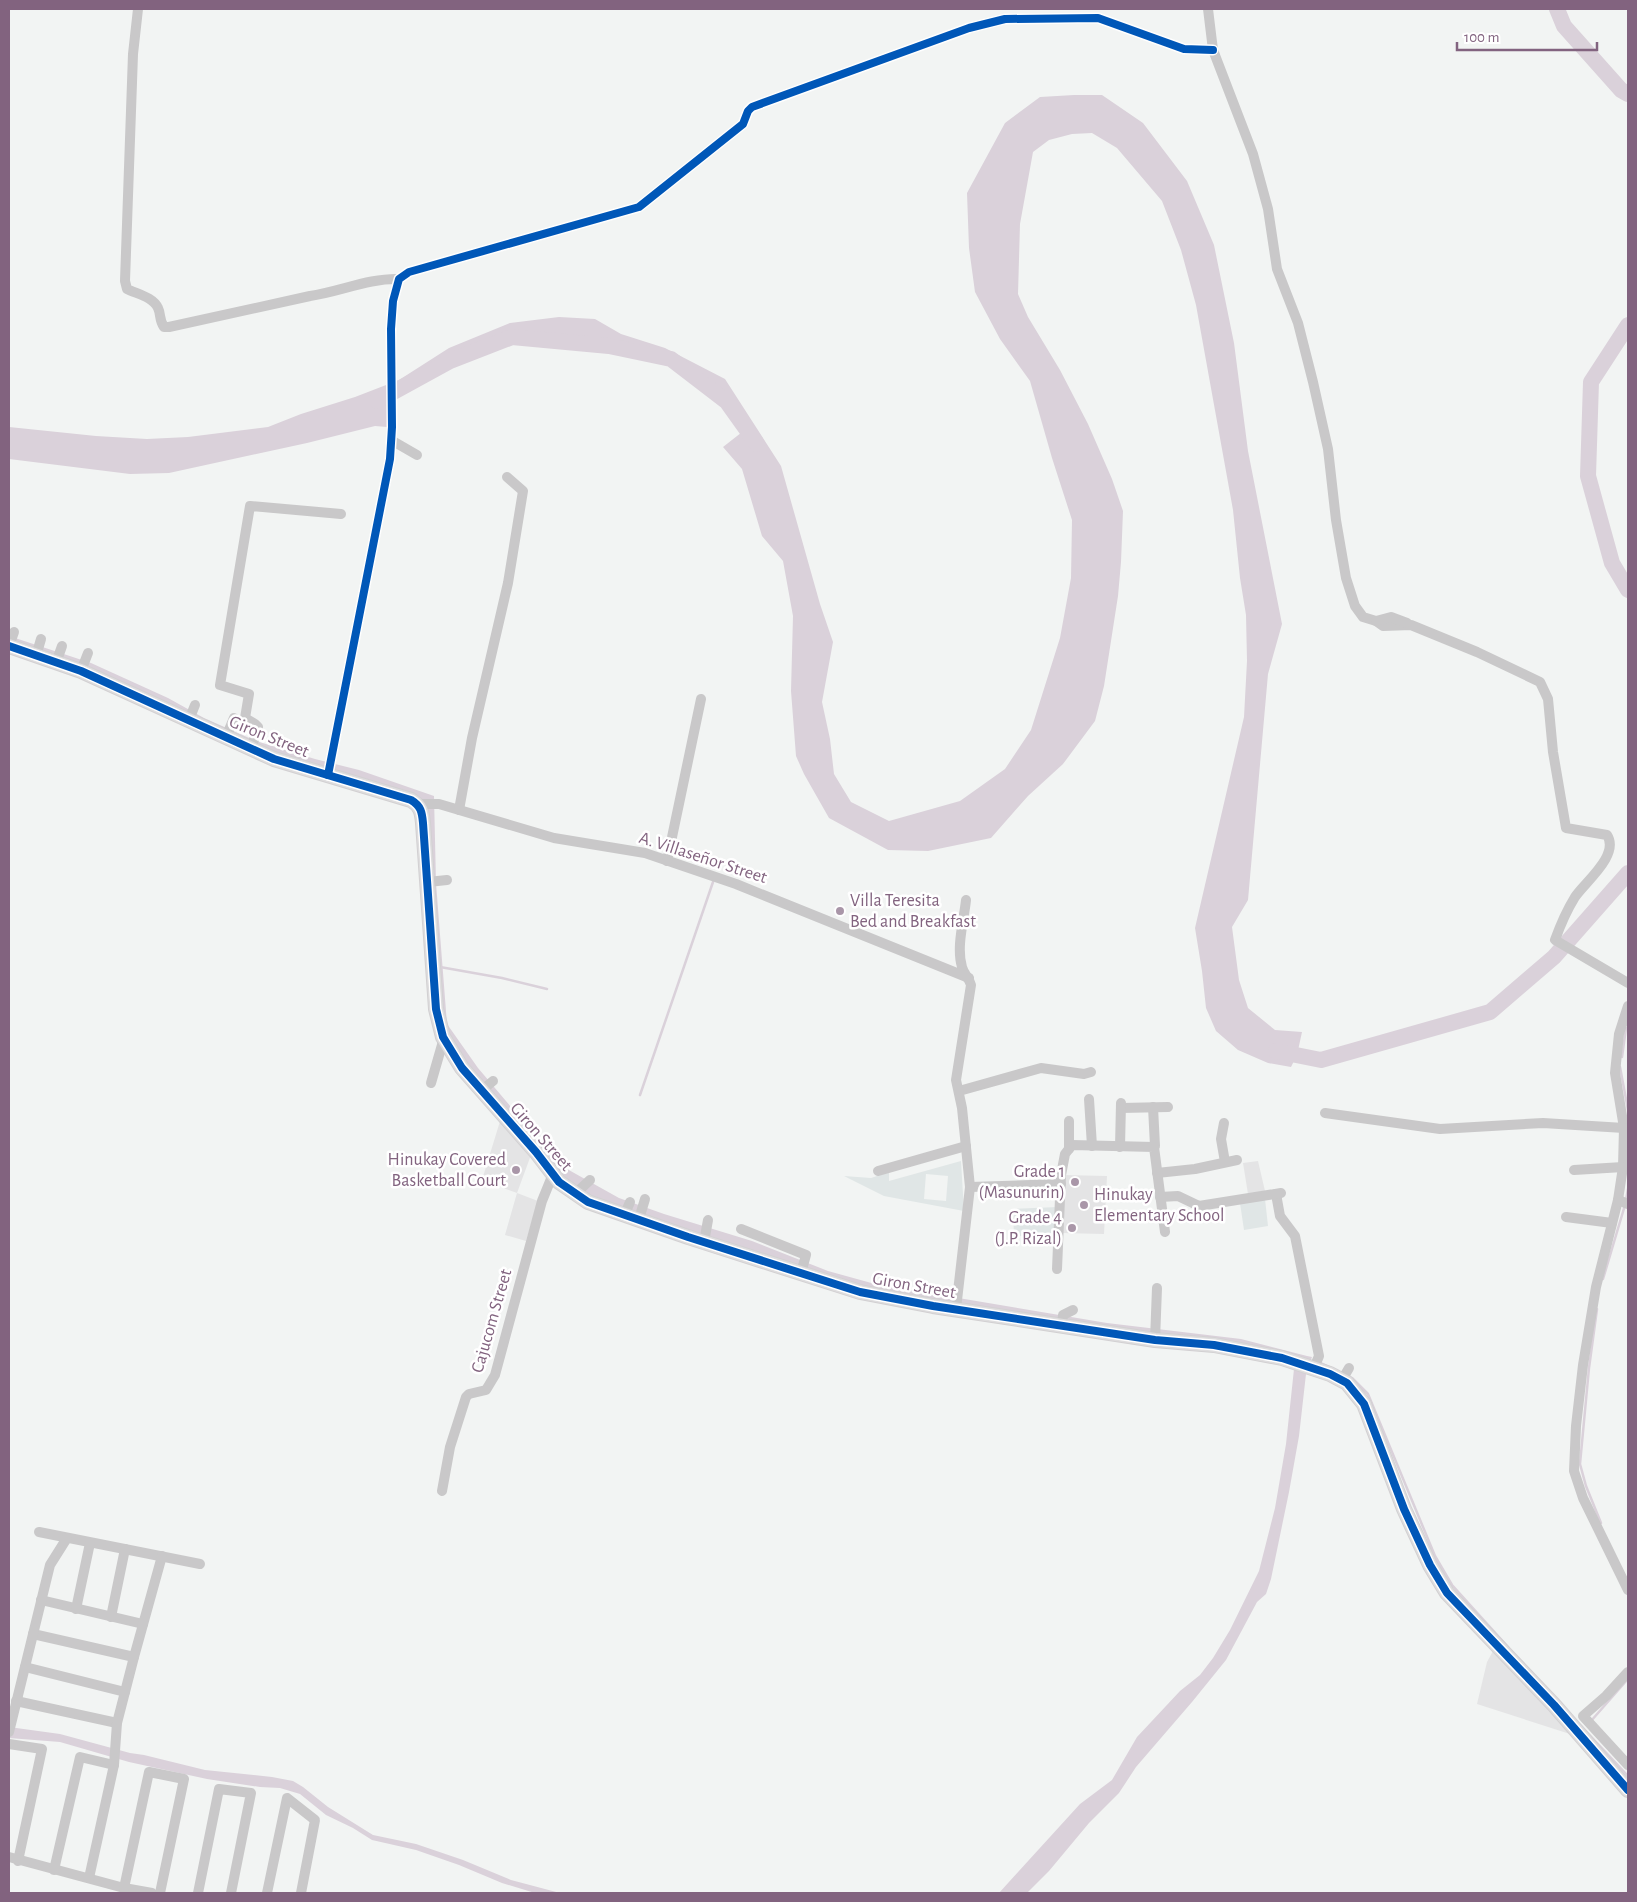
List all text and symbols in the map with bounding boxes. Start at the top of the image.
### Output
scale bar [1457,20,1597,52]
text: 100 m [1464,30,1499,45]
street label: Giron Street [227,713,312,761]
street label: A. Villaseñor Street [637,829,769,887]
place label: Villa Teresita Bed and Breakfast [850,892,976,931]
marker: Villa Teresita Bed and Breakfast [834,905,846,917]
street label: Giron Street [507,1099,576,1175]
place label: Hinukay Covered Basketball Court [388,1151,506,1190]
place label: Grade 1 (Masunurin) [979,1163,1065,1202]
marker: Hinukay Covered Basketball Court [510,1164,522,1176]
marker: Grade 1 (Masunurin) [1069,1176,1081,1188]
place label: Hinukay Elementary School [1094,1186,1225,1225]
marker: Hinukay Elementary School [1078,1199,1090,1211]
place label: Grade 4 (J.P. Rizal) [994,1209,1062,1248]
marker: Grade 4 (J.P. Rizal) [1066,1222,1078,1234]
street label: Cajucom Street [469,1267,515,1375]
street label: Giron Street [871,1270,957,1302]

